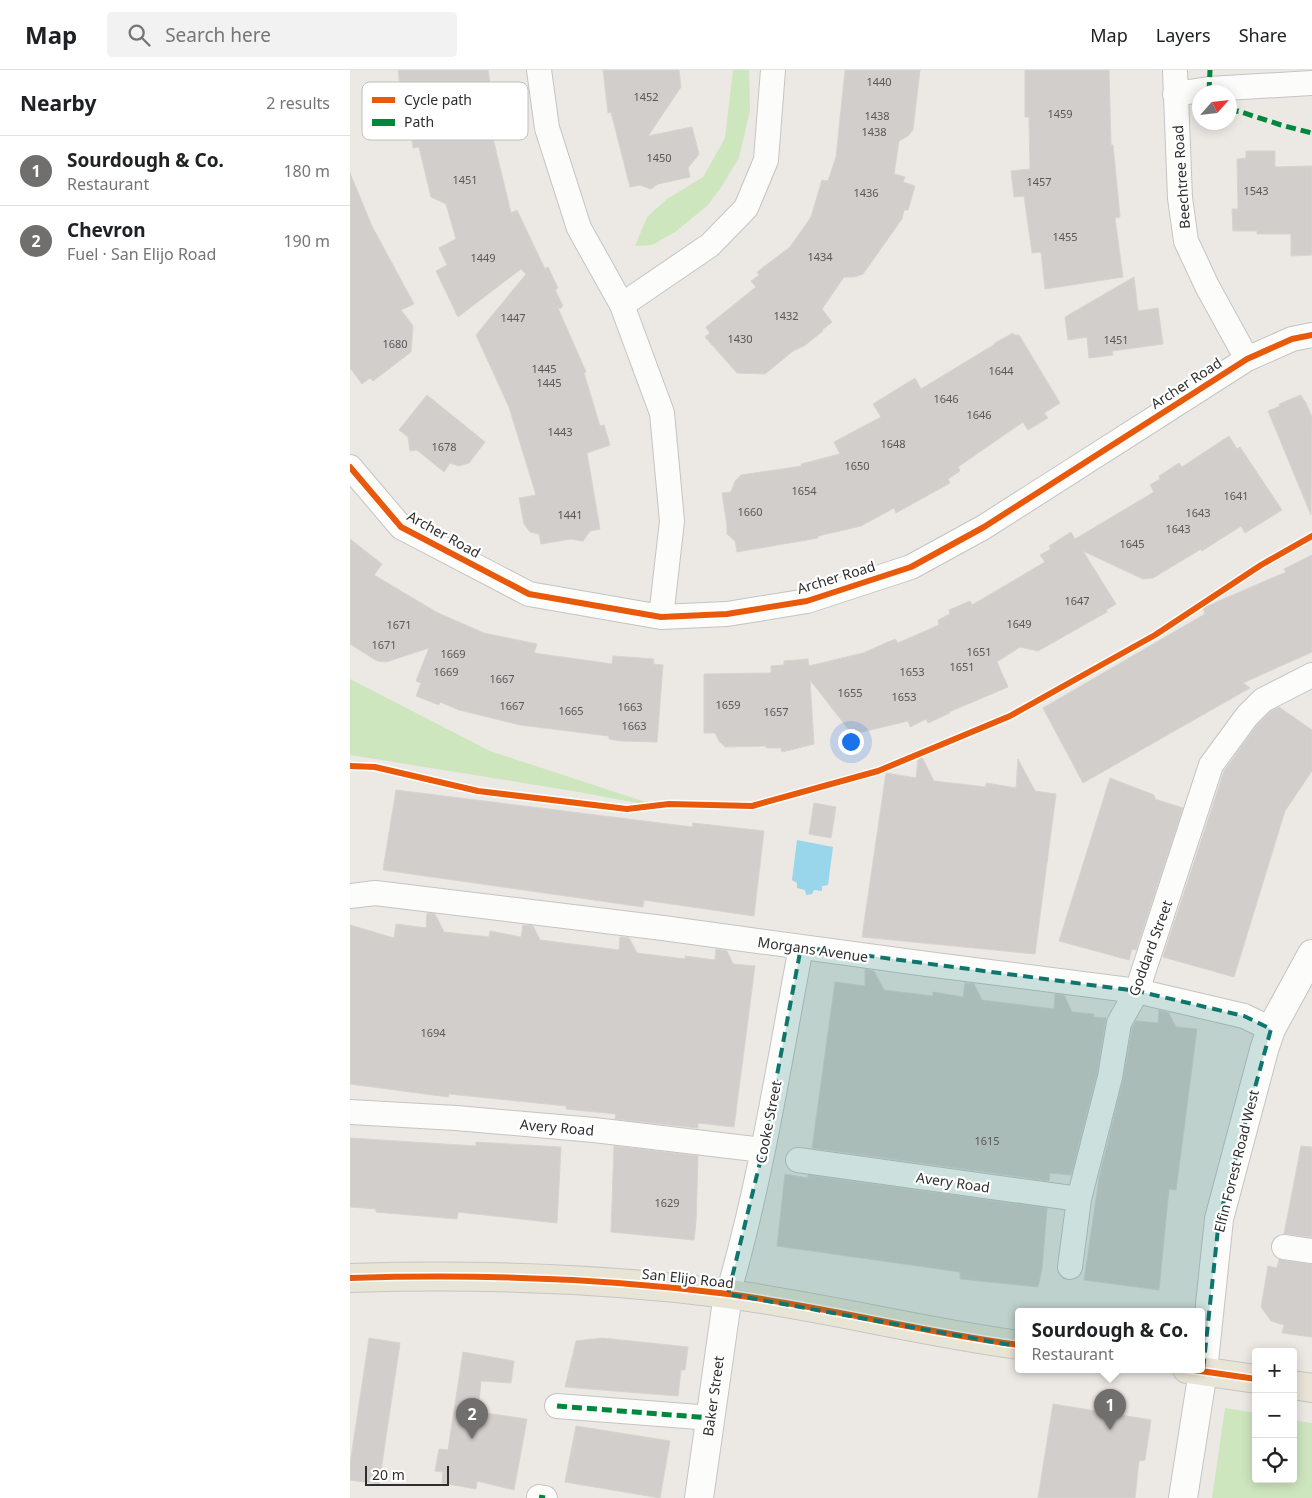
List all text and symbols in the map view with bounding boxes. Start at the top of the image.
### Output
search box [107,12,457,57]
text: Map [25,18,77,51]
icon: search [125,21,153,49]
text: Search here [165,22,271,48]
text: Map [1090,23,1128,47]
text: Layers [1156,23,1211,47]
text: Share [1239,23,1287,47]
house number: 1440 [866,74,892,89]
legend [362,82,528,140]
north arrow [1192,85,1237,130]
text: Nearby [20,89,96,117]
house number: 1452 [633,89,659,104]
text: Cycle path [404,90,472,109]
text: 2 results [266,92,330,114]
house number: 1459 [1047,106,1073,121]
house number: 1438 [864,108,890,123]
text: Path [404,112,434,131]
house number: 1438 [861,124,887,139]
street label: Beechtree Road [1168,125,1194,229]
text: Sourdough & Co. [67,147,224,173]
house number: 1450 [646,150,672,165]
text: 1 [31,160,41,182]
text: 180 m [283,160,330,182]
house number: 1451 [452,172,478,187]
text: Restaurant [67,173,149,195]
house number: 1457 [1026,174,1052,189]
house number: 1543 [1243,183,1269,198]
house number: 1436 [853,185,879,200]
text: Chevron [67,217,146,243]
house number: 1455 [1052,229,1078,244]
text: 2 [31,230,41,252]
text: 190 m [283,230,330,252]
text: Fuel · San Elijo Road [67,243,216,265]
house number: 1434 [807,249,833,264]
house number: 1449 [470,250,496,265]
house number: 1432 [773,308,799,323]
house number: 1447 [500,310,526,325]
house number: 1430 [727,331,753,346]
house number: 1451 [1103,332,1129,347]
house number: 1680 [382,336,408,351]
street label: Archer Road [1147,353,1225,413]
house number: 1445 [531,361,557,376]
house number: 1644 [988,363,1014,378]
house number: 1445 [536,375,562,390]
house number: 1646 [933,391,959,406]
house number: 1646 [966,407,992,422]
house number: 1443 [547,424,573,439]
house number: 1648 [880,436,906,451]
house number: 1678 [431,439,457,454]
house number: 1650 [844,458,870,473]
house number: 1654 [791,483,817,498]
house number: 1641 [1223,488,1249,503]
house number: 1660 [737,504,763,519]
house number: 1643 [1185,505,1211,520]
street label: Archer Road [404,506,484,562]
house number: 1441 [557,507,583,522]
house number: 1643 [1165,521,1191,536]
house number: 1645 [1119,536,1145,551]
street label: Archer Road [795,556,877,598]
house number: 1647 [1064,593,1090,608]
house number: 1649 [1006,616,1032,631]
house number: 1671 [386,617,412,632]
house number: 1671 [371,637,397,652]
house number: 1651 [966,644,992,659]
house number: 1669 [440,646,466,661]
house number: 1651 [949,659,975,674]
house number: 1669 [433,664,459,679]
house number: 1653 [899,664,925,679]
house number: 1667 [489,671,515,686]
house number: 1655 [837,685,863,700]
house number: 1653 [891,689,917,704]
house number: 1659 [715,697,741,712]
house number: 1667 [499,698,525,713]
house number: 1663 [617,699,643,714]
house number: 1665 [558,703,584,718]
house number: 1657 [763,704,789,719]
house number: 1663 [621,718,647,733]
your location [838,729,864,755]
street label: Goddard Street [1124,897,1176,999]
street label: Morgans Avenue [757,932,870,966]
house number: 1694 [420,1025,446,1040]
street label: Cooke Street [751,1079,785,1165]
street label: Elfin Forest Road West [1209,1088,1263,1234]
street label: Avery Road [519,1114,595,1140]
house number: 1615 [974,1133,1000,1148]
street label: Avery Road [915,1167,991,1197]
house number: 1629 [654,1195,680,1210]
street label: San Elijo Road [641,1264,735,1292]
popup [1015,1308,1205,1373]
text: Sourdough & Co. [1032,1317,1188,1343]
text: Restaurant [1032,1343,1114,1365]
map controls [1252,1348,1297,1483]
button: + [1252,1348,1297,1393]
street label: Baker Street [698,1355,728,1437]
pin: 1 [1094,1389,1126,1430]
button: − [1252,1393,1297,1438]
pin: 2 [456,1398,488,1439]
button: locate [1252,1438,1297,1483]
scale bar [365,1463,449,1486]
text: 20 m [372,1465,405,1484]

